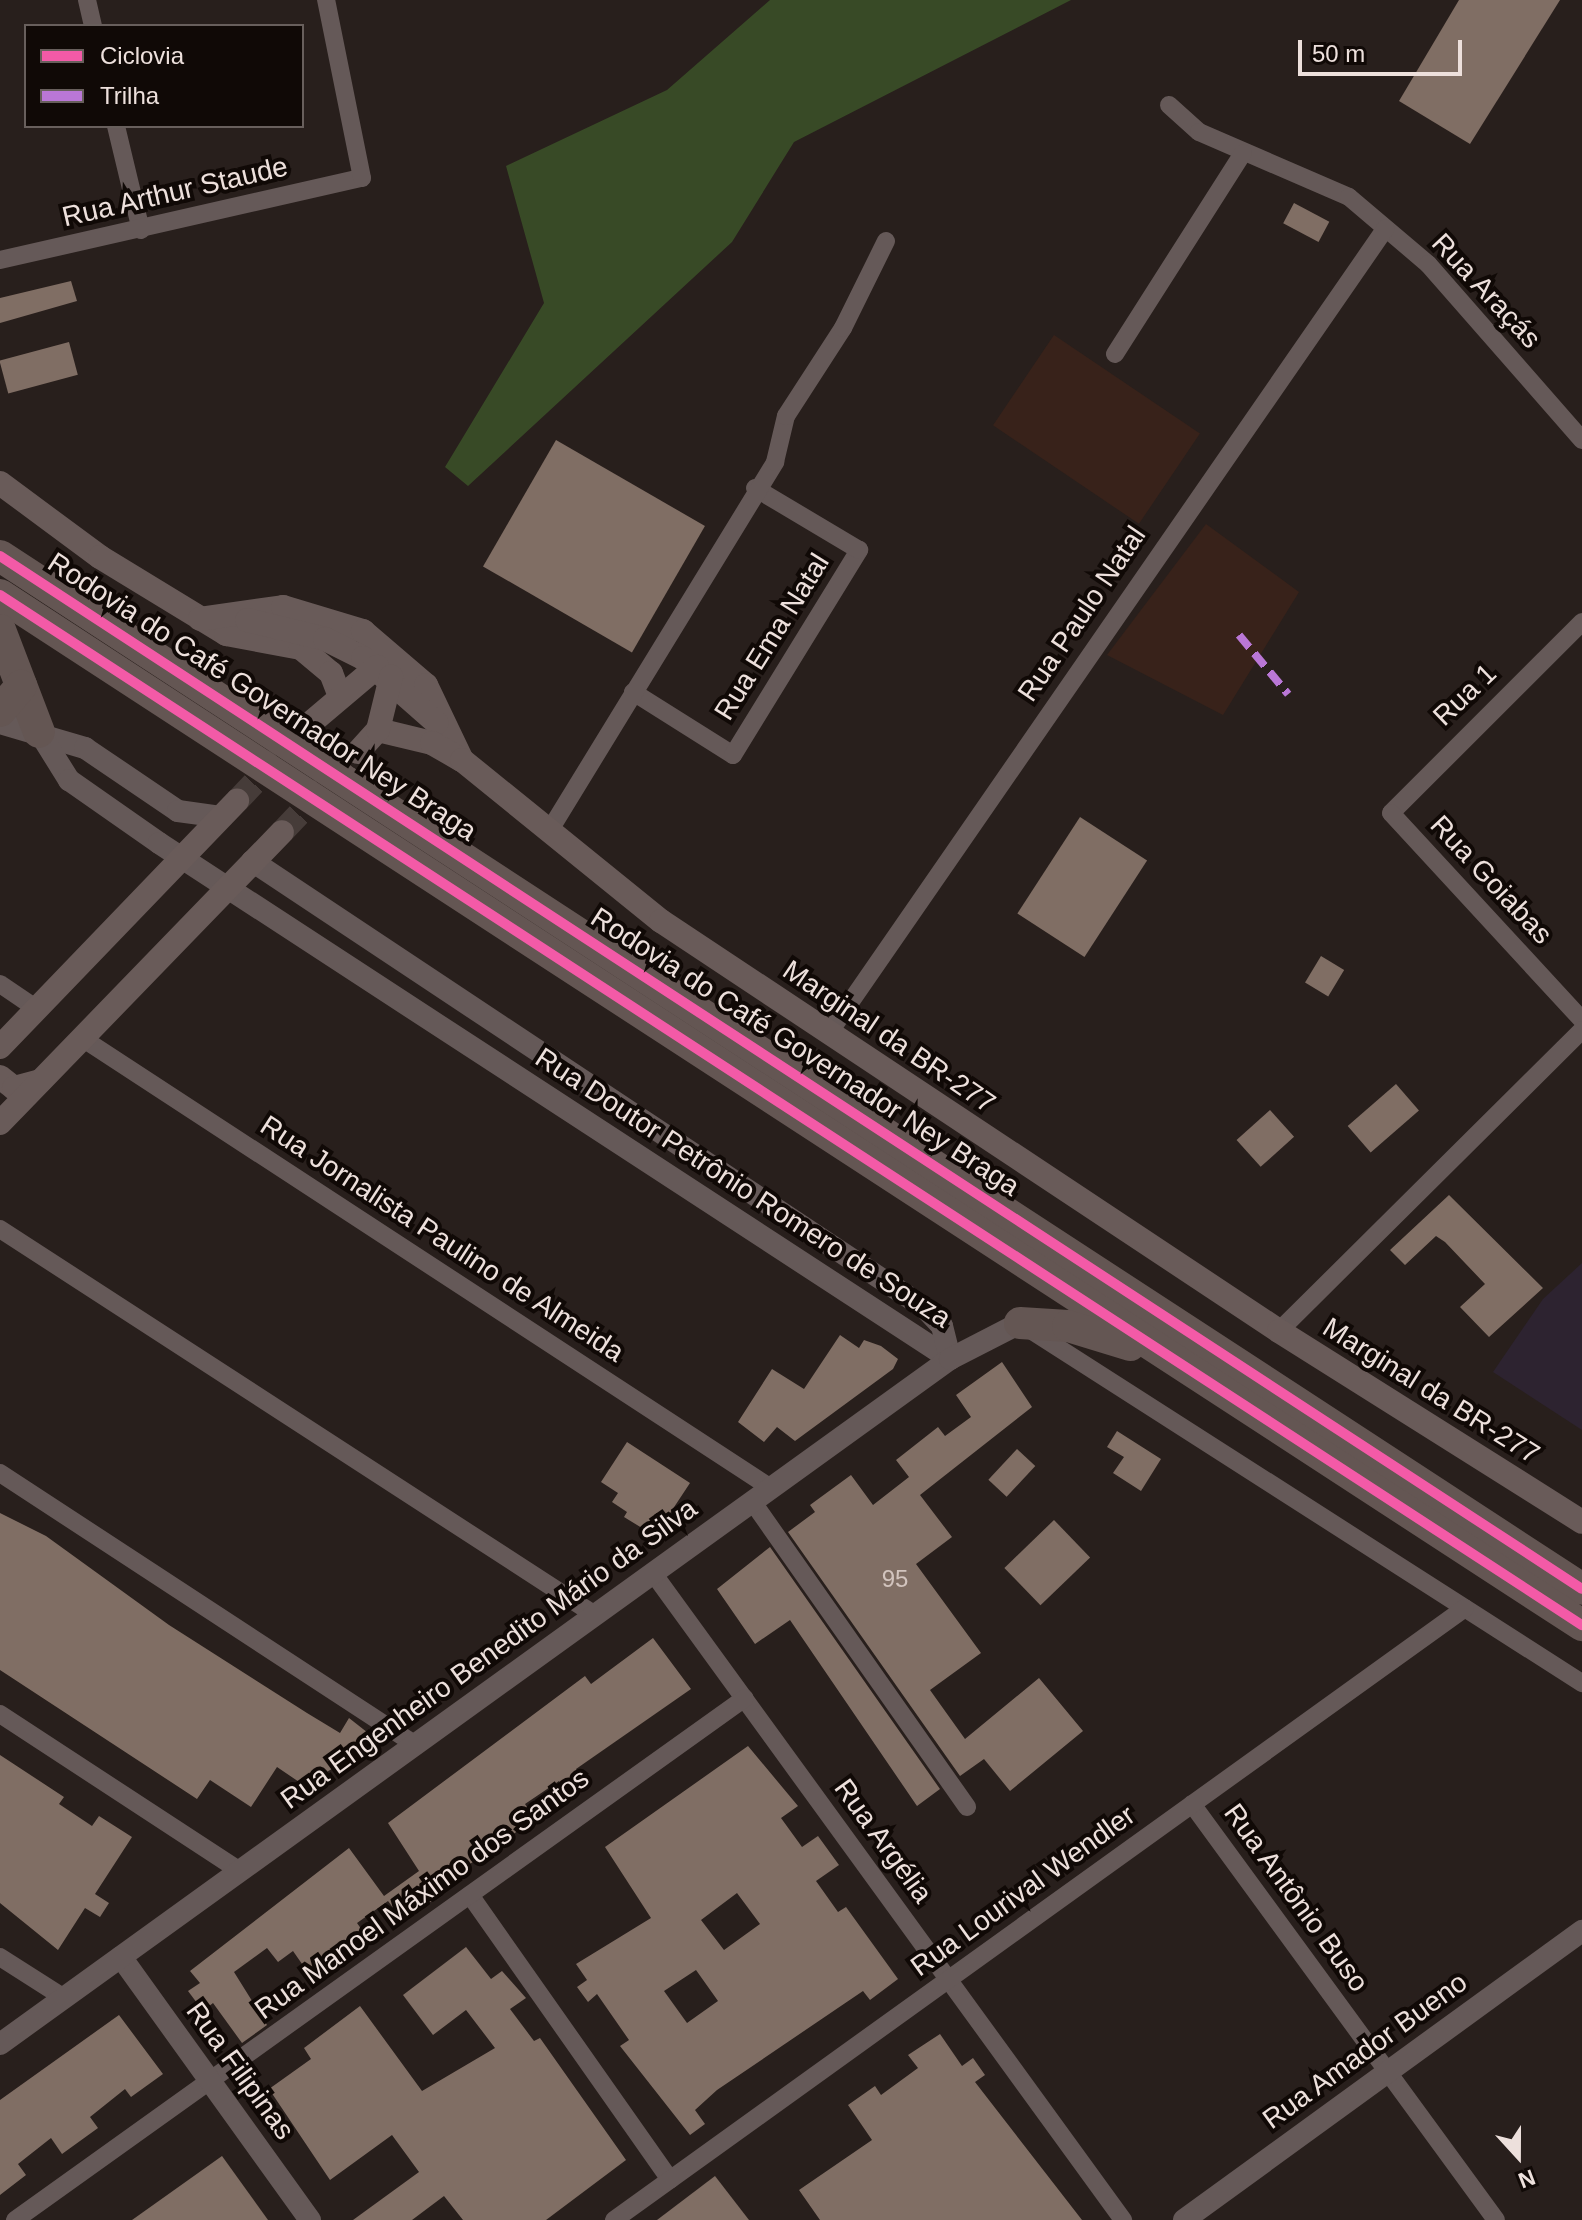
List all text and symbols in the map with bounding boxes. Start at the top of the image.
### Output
legend [24,24,304,128]
scale bar [1302,24,1466,74]
text: 50 m [1312,40,1365,67]
text: Ciclovia [100,42,184,69]
text: Trilha [100,82,159,109]
street label: Rua Arthur Staude [58,150,292,234]
street label: Rua Araçás [1424,226,1548,356]
street label: Rua Paulo Natal [1011,520,1153,708]
street label: Rodovia do Café Governador Ney Braga [41,546,483,848]
street label: Rua Ema Natal [707,548,837,726]
street label: Rua 1 [1426,657,1504,733]
street label: Rua Goiabas [1423,809,1559,951]
street label: Rodovia do Café Governador Ney Braga [584,901,1026,1203]
street label: Marginal da BR-277 [776,953,1002,1121]
street label: Rua Doutor Petrônio Romero de Souza [529,1041,957,1335]
street label: Rua Jornalista Paulino de Almeida [253,1108,631,1370]
street label: Marginal da BR-277 [1317,1311,1545,1471]
street label: Rua Engenheiro Benedito Mário da Silva [274,1492,704,1816]
house number: 95 [882,1565,908,1593]
street label: Rua Manoel Máximo dos Santos [248,1761,596,2027]
street label: Rua Argélia [826,1772,940,1910]
street label: Rua Antônio Buso [1216,1797,1376,1999]
street label: Rua Lourival Wendler [904,1798,1142,1984]
street label: Rua Amador Bueno [1256,1965,1474,2137]
street label: Rua Filipinas [179,1996,301,2146]
north arrow [1478,2116,1558,2196]
text: N [1515,2164,1539,2193]

